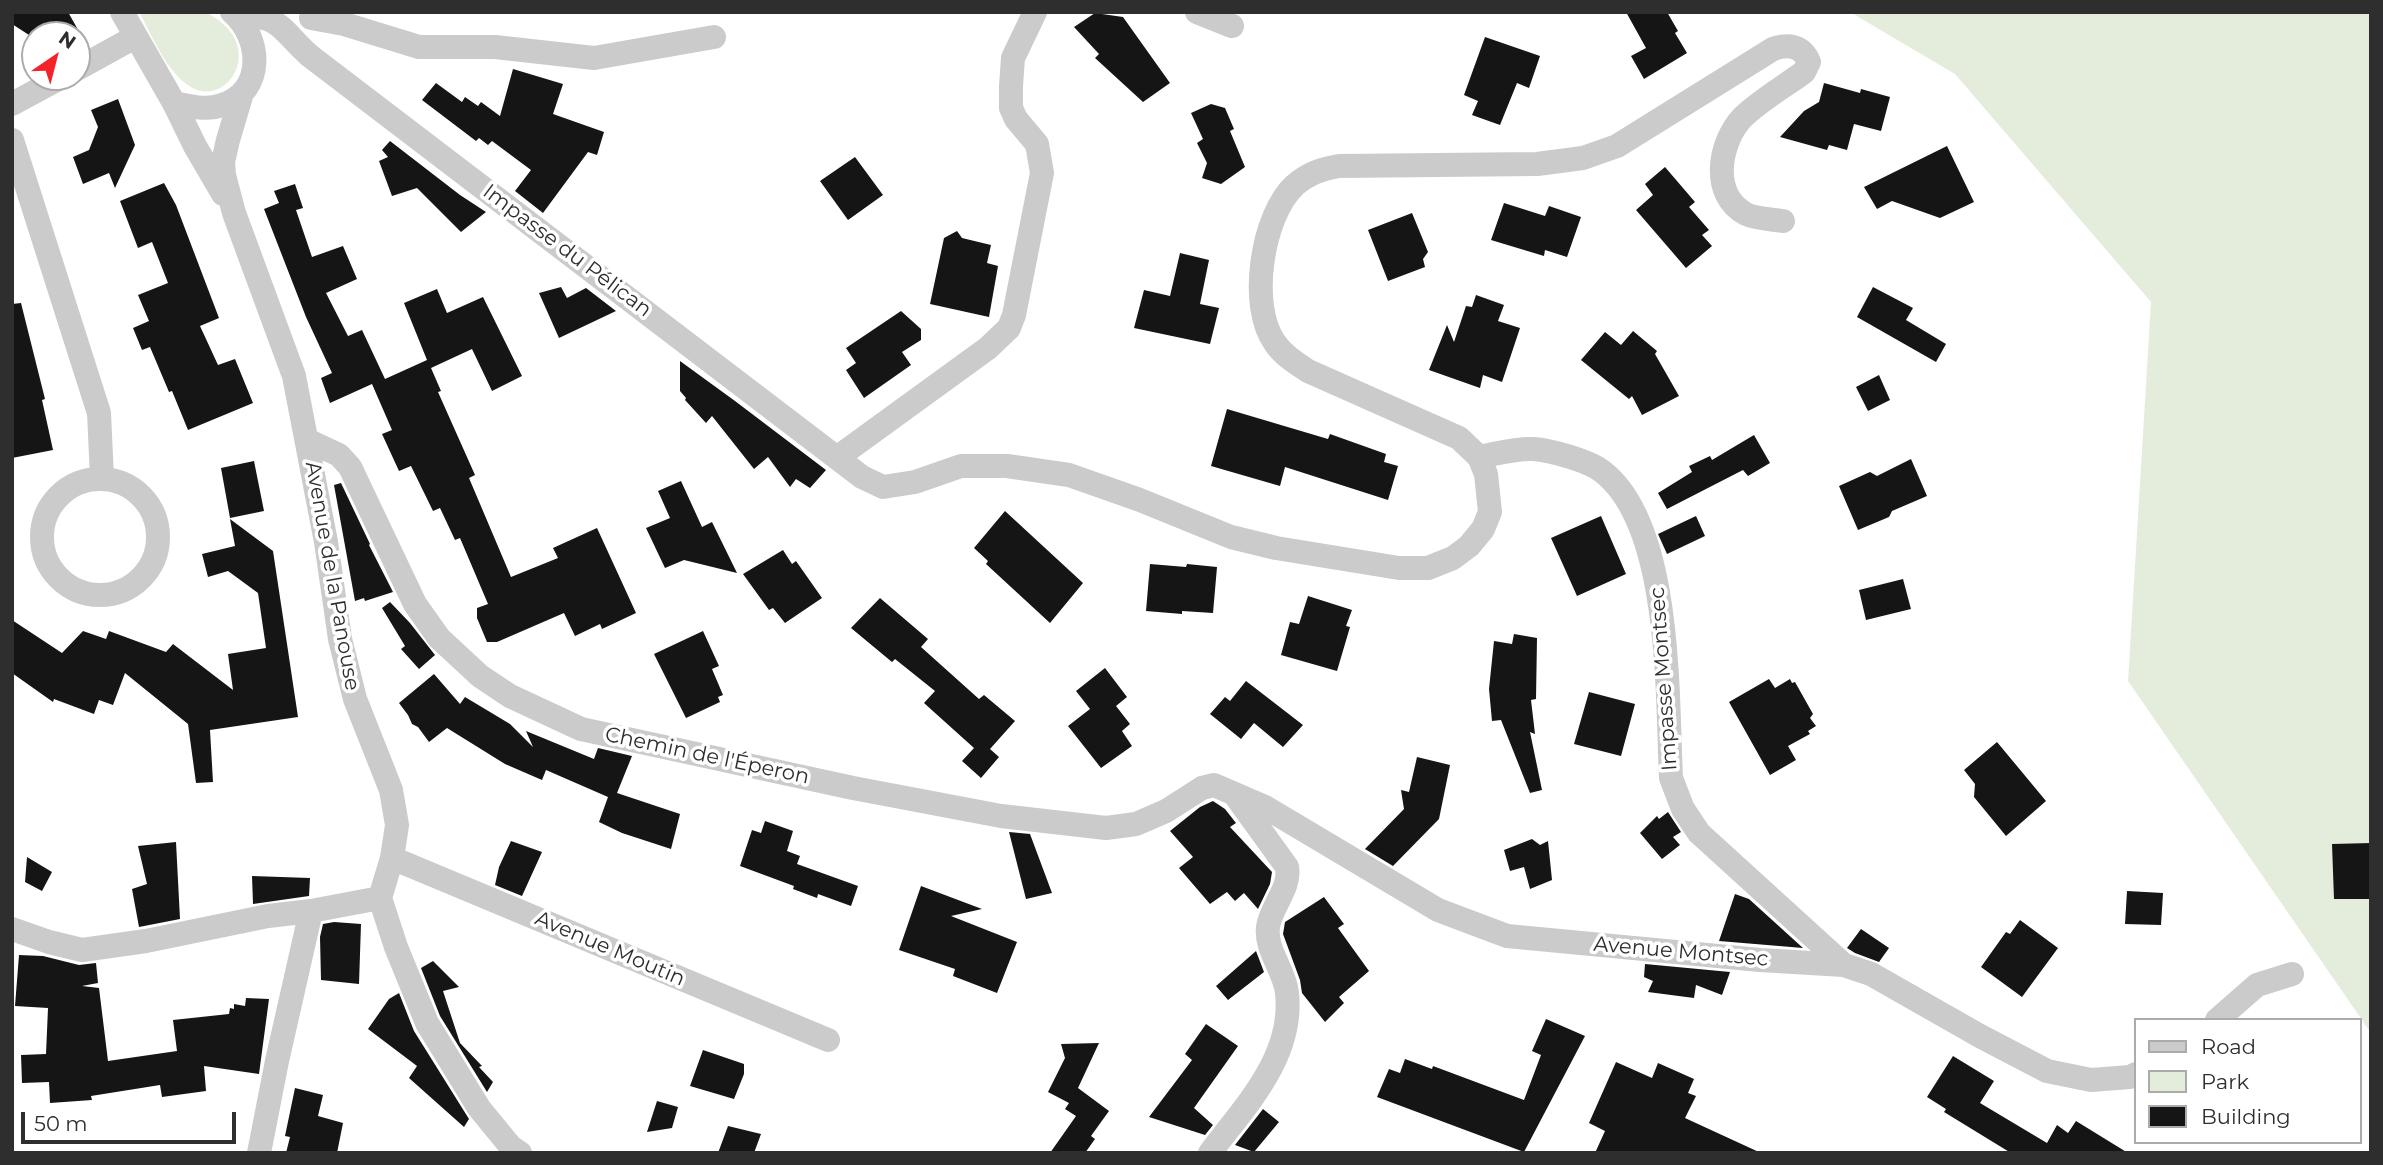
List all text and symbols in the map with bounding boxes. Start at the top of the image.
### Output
north arrow [21,21,91,91]
text: N [54,26,80,54]
street label: Impasse du Pélican [478,179,656,323]
street label: Avenue de la Panouse [299,459,365,693]
street label: Impasse Montsec [1645,586,1683,772]
street label: Chemin de l'Éperon [603,722,811,790]
street label: Avenue Moutin [531,906,689,992]
street label: Avenue Montsec [1593,932,1769,972]
legend [2134,1018,2362,1144]
text: Road [2201,1034,2256,1059]
text: Park [2201,1069,2249,1094]
scale bar [24,1098,240,1142]
text: Building [2201,1104,2291,1129]
text: 50 m [34,1111,88,1136]

